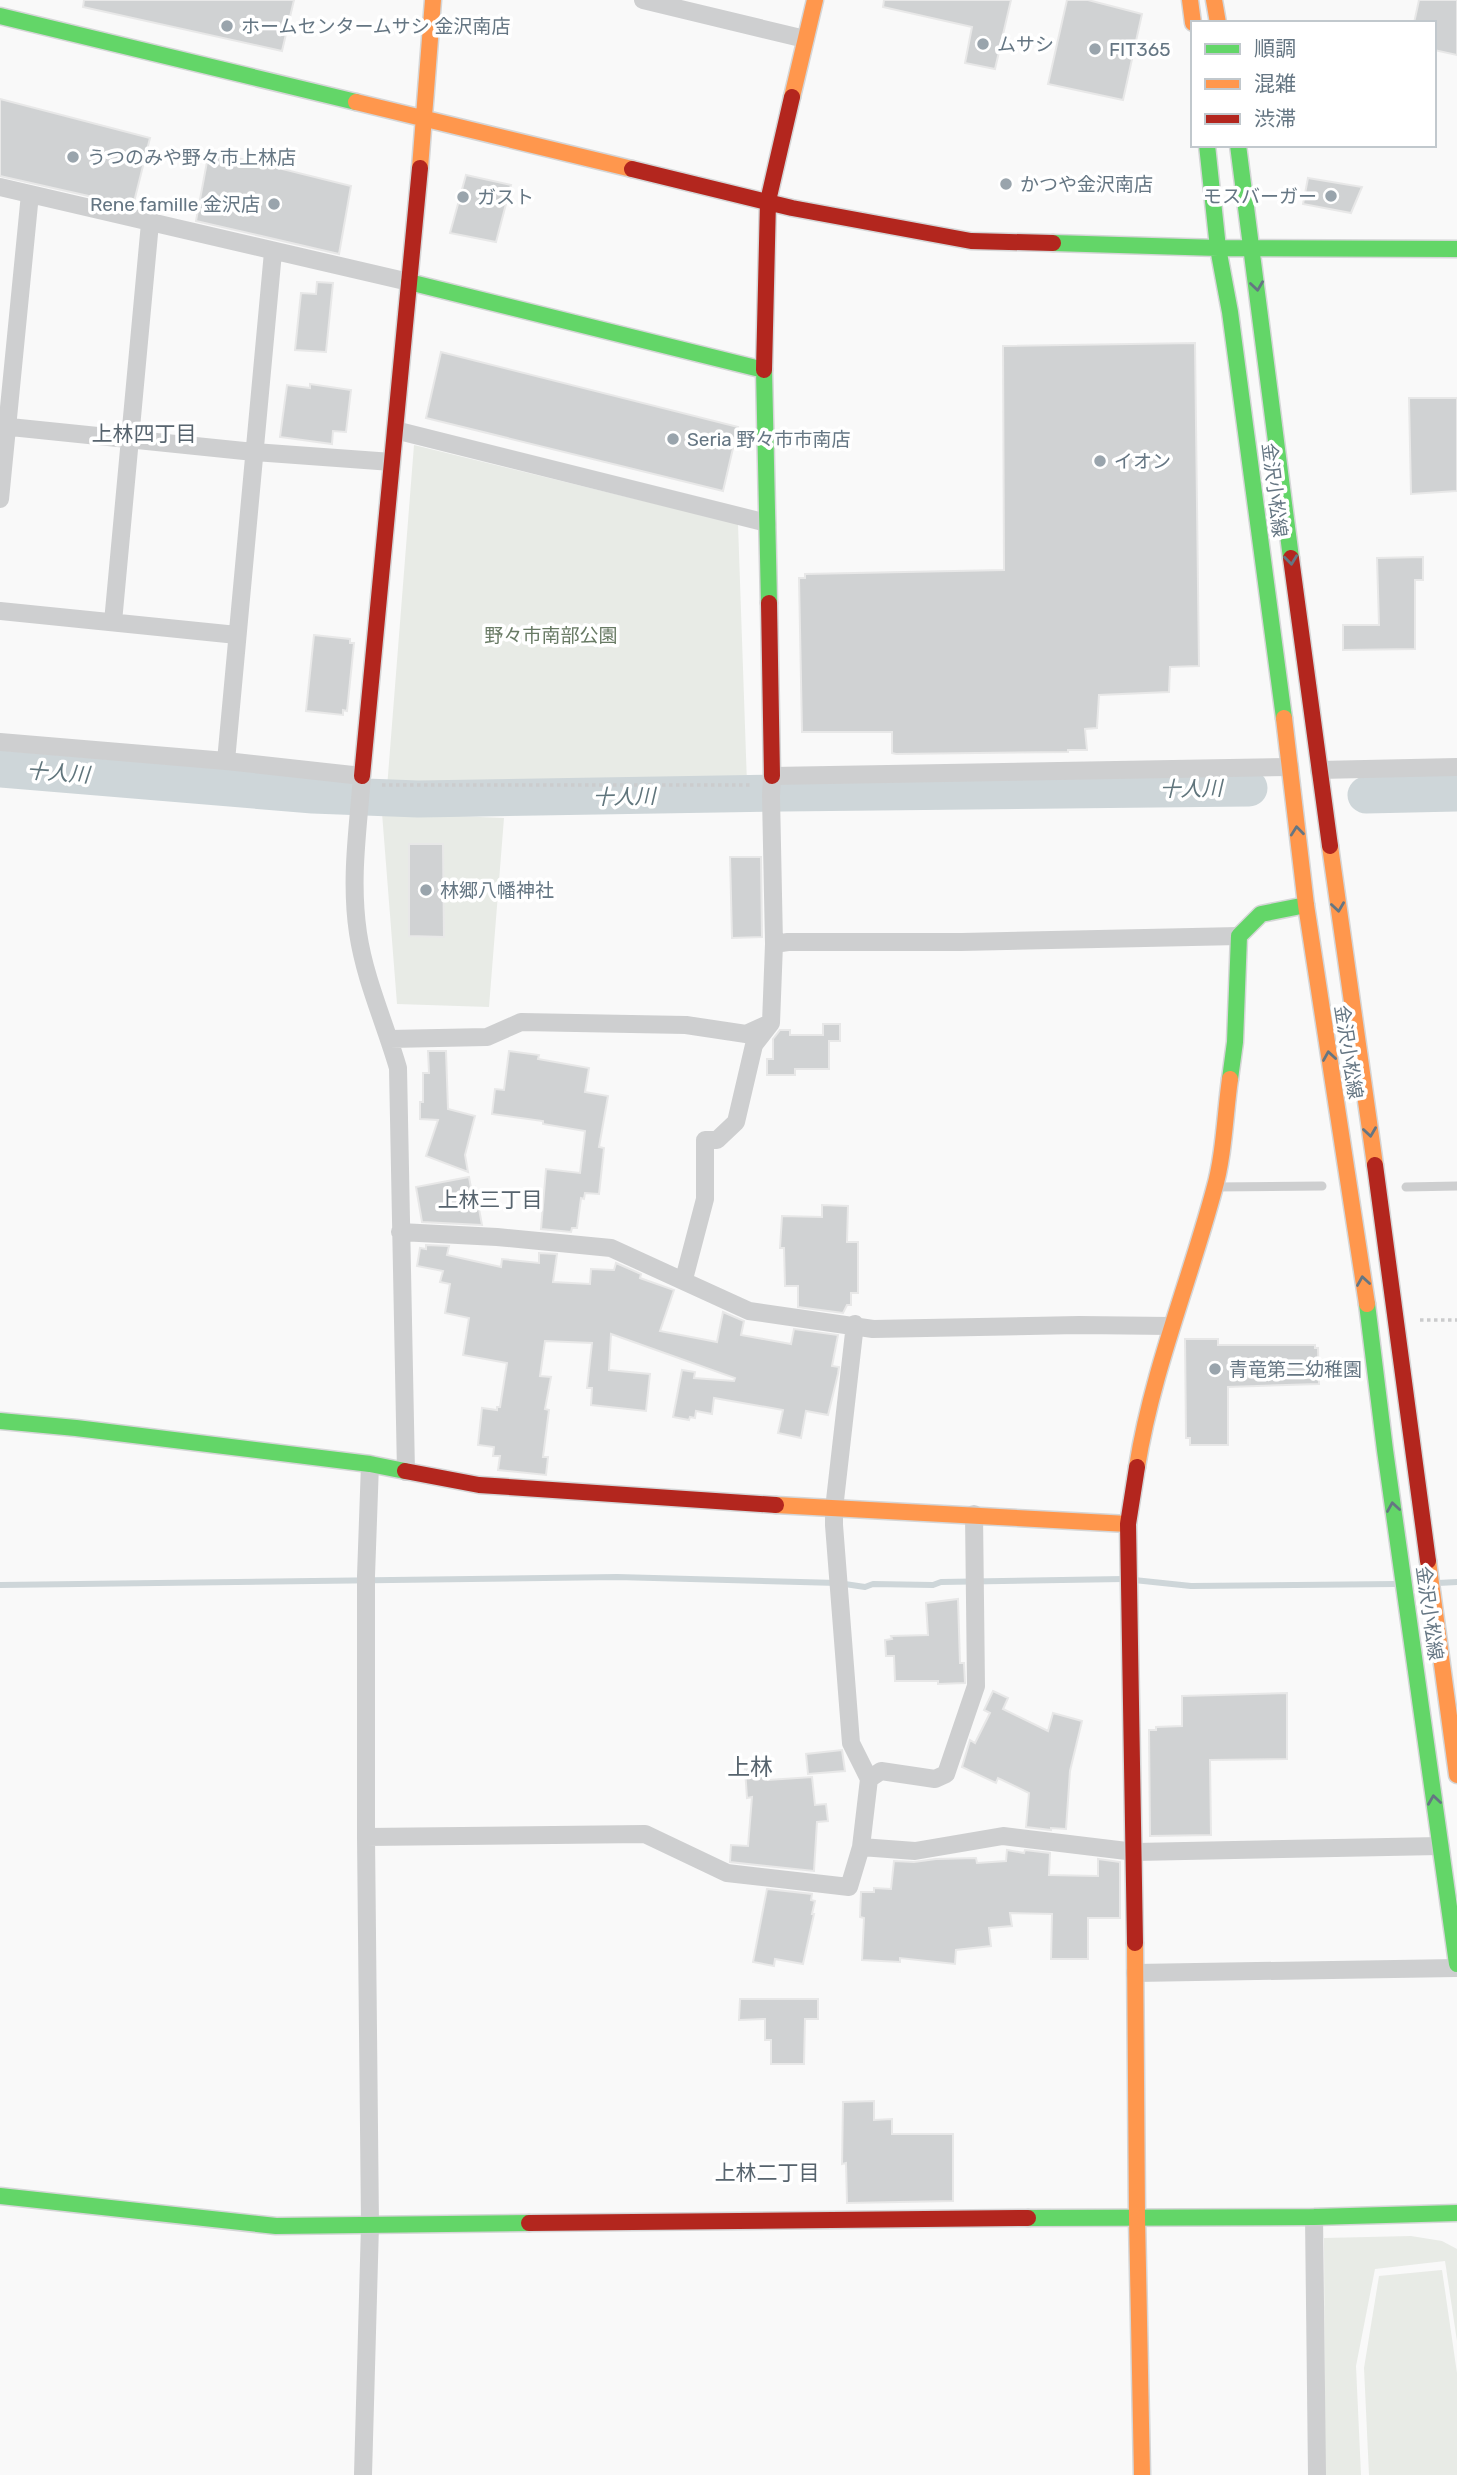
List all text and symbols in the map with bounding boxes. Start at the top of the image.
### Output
place label: ホームセンタームサシ 金沢南店 [241,15,511,38]
marker: ホームセンタームサシ 金沢南店 [219,18,235,34]
legend [1191,21,1436,147]
place label: ムサシ [997,33,1054,56]
marker: ムサシ [975,36,991,52]
text: 順調 [1254,36,1296,61]
place label: FIT365 [1109,38,1170,61]
marker: FIT365 [1087,41,1103,57]
text: 混雑 [1254,71,1296,96]
text: 渋滞 [1254,106,1296,131]
place label: うつのみや野々市上林店 [87,146,296,169]
marker: うつのみや野々市上林店 [65,149,81,165]
place label: かつや金沢南店 [1020,173,1153,196]
marker: かつや金沢南店 [998,176,1014,192]
place label: モスバーガー [1203,185,1317,208]
place label: ガスト [477,186,534,209]
marker: モスバーガー [1323,188,1339,204]
marker: ガスト [455,189,471,205]
place label: Rene famille 金沢店 [90,193,260,216]
marker: Rene famille 金沢店 [266,196,282,212]
one-way arrow [1250,280,1265,291]
district label: 上林四丁目 [92,421,197,446]
place label: Seria 野々市市南店 [687,428,850,451]
marker: Seria 野々市市南店 [665,431,681,447]
street label: 金沢小松線 [1257,442,1292,539]
place label: イオン [1114,450,1171,473]
marker: イオン [1092,453,1108,469]
one-way arrow [1283,554,1298,566]
park label: 野々市南部公園 [484,624,618,647]
water label: 十人川 [26,758,92,787]
water label: 十人川 [1159,775,1225,802]
water label: 十人川 [592,783,658,810]
one-way arrow [1290,825,1305,837]
place label: 林郷八幡神社 [440,879,554,902]
marker: 林郷八幡神社 [418,882,434,898]
one-way arrow [1330,901,1345,913]
street label: 金沢小松線 [1330,1003,1367,1101]
one-way arrow [1322,1051,1337,1062]
one-way arrow [1362,1126,1377,1138]
district label: 上林三丁目 [438,1187,543,1212]
one-way arrow [1356,1275,1371,1287]
place label: 青竜第二幼稚園 [1229,1358,1362,1381]
marker: 青竜第二幼稚園 [1207,1361,1223,1377]
one-way arrow [1386,1501,1401,1513]
street label: 金沢小松線 [1412,1564,1448,1662]
district label: 上林 [727,1753,773,1781]
one-way arrow [1427,1794,1442,1805]
district label: 上林二丁目 [715,2160,820,2185]

